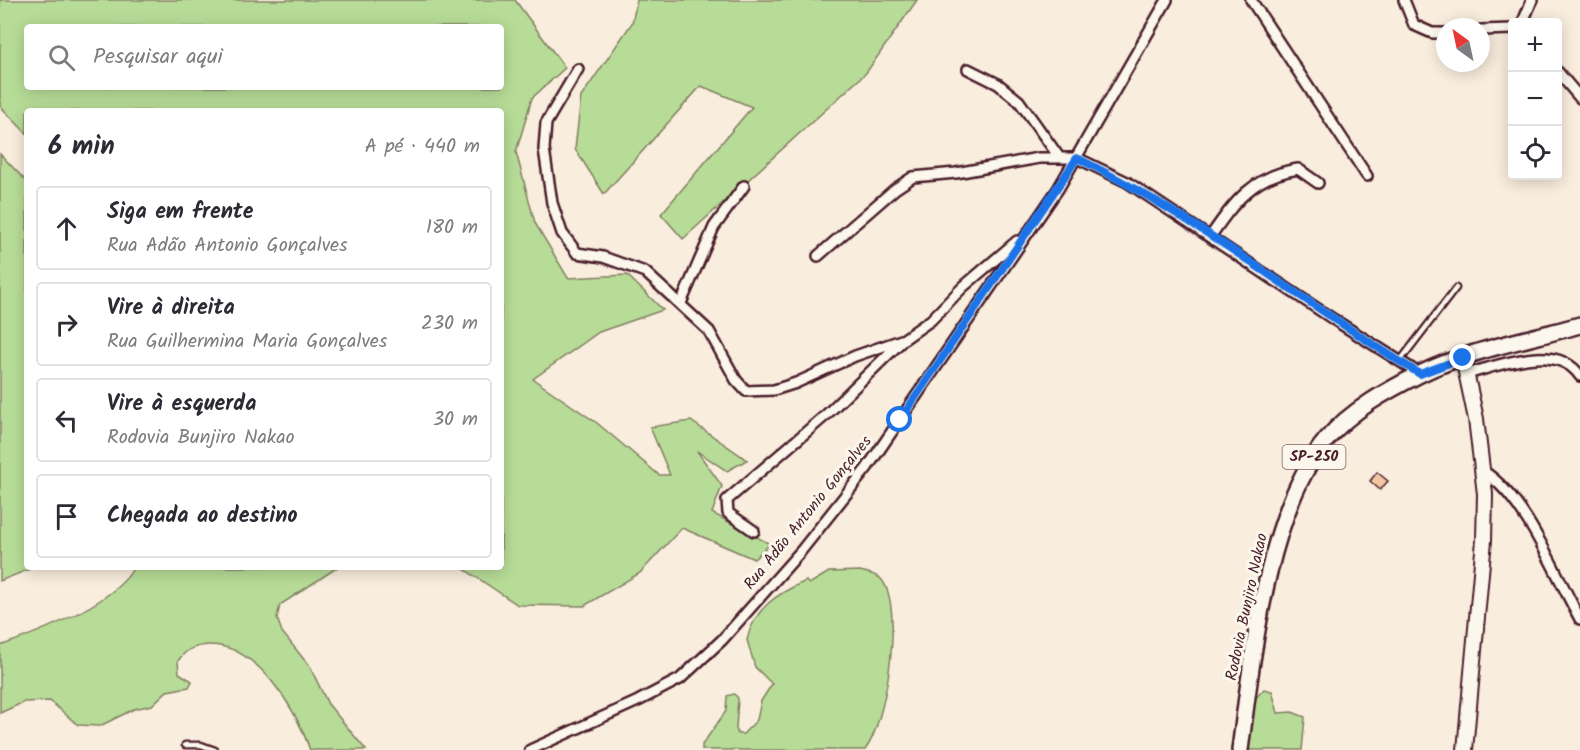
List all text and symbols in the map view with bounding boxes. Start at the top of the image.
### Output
north arrow [1436,18,1490,72]
map controls [1508,18,1562,180]
button: + [1508,18,1562,72]
search box [24,24,504,90]
text: Pesquisar aqui [93,40,223,75]
icon: search [45,41,78,74]
button: − [1508,72,1562,126]
text: 6 min [48,126,115,168]
button: locate [1508,126,1562,180]
text: A pé · 440 m [365,131,480,163]
text: Siga em frente [107,195,253,230]
icon: ahead [50,212,83,245]
text: 180 m [426,212,478,244]
text: Rua Adão Antonio Gonçalves [107,230,348,262]
text: Vire à direita [107,291,235,326]
icon: right [50,308,83,341]
text: 230 m [421,308,478,340]
text: Rua Guilhermina Maria Gonçalves [107,326,387,358]
route end [1449,344,1475,370]
text: Vire à esquerda [107,387,256,422]
icon: left [50,404,83,437]
text: 30 m [433,404,478,436]
route start [886,406,912,432]
text: Rodovia Bunjiro Nakao [107,422,295,454]
street label: Rua Adão Antonio Gonçalves [738,430,878,596]
road number: SP-250 [1282,445,1346,469]
text: Chegada ao destino [107,499,298,534]
icon: arrive [50,500,83,533]
street label: Rodovia Bunjiro Nakao [1219,531,1275,683]

